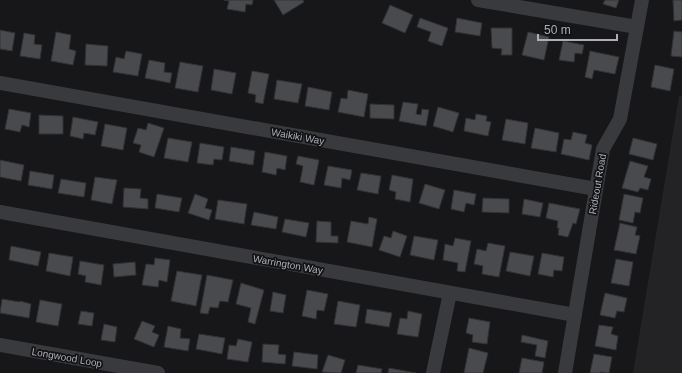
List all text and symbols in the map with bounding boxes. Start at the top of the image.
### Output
scale bar [538,16,617,42]
text: 50 m [544,23,571,37]
street label: Waikiki Way [271,126,325,147]
street label: Rideout Road [587,153,608,215]
street label: Warrington Way [252,253,324,276]
street label: Longwood Loop [31,346,103,369]

